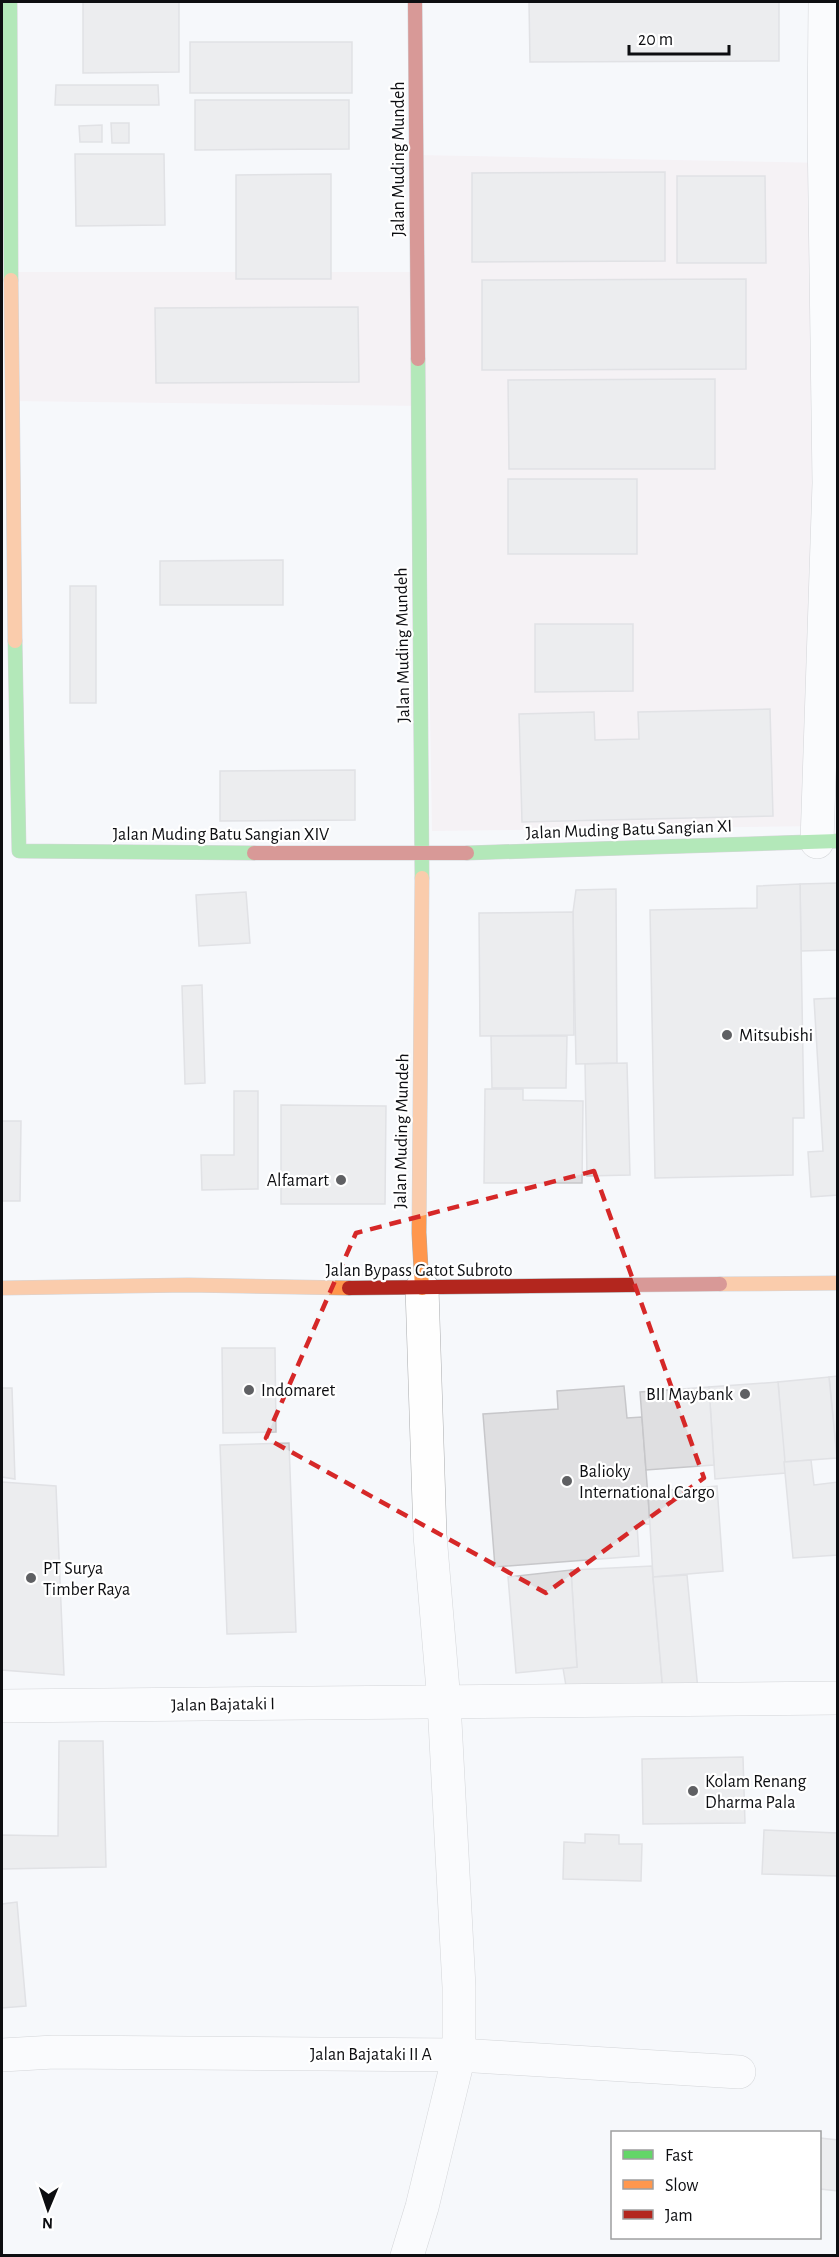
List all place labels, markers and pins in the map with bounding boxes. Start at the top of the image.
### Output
place label: Mitsubishi [739,1027,813,1045]
marker: Mitsubishi [720,1028,734,1042]
place label: Alfamart [267,1172,329,1190]
marker: Alfamart [334,1173,348,1187]
place label: Indomaret [261,1382,336,1400]
marker: Indomaret [242,1383,256,1397]
place label: BII Maybank [646,1386,734,1404]
marker: BII Maybank [738,1387,752,1401]
place label: Balioky International Cargo [579,1463,715,1502]
marker: Balioky International Cargo [560,1474,574,1488]
place label: PT Surya Timber Raya [43,1560,130,1599]
marker: PT Surya Timber Raya [24,1571,38,1585]
place label: Kolam Renang Dharma Pala [705,1773,807,1812]
marker: Kolam Renang Dharma Pala [686,1784,700,1798]

